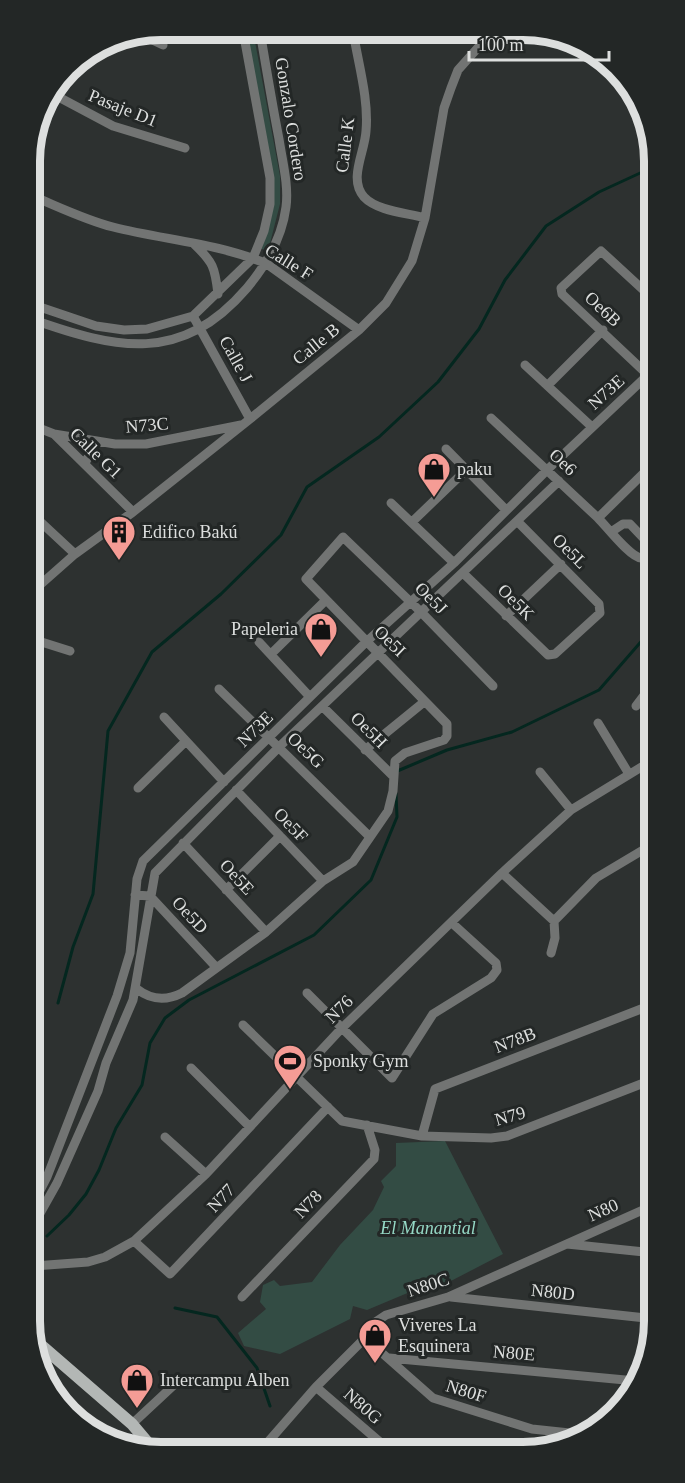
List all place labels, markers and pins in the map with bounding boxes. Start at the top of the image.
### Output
shop icon: paku [416,451,452,498]
place label: paku [457,459,492,479]
building icon: Edifico Bakú [101,514,137,561]
place label: Edifico Bakú [142,522,237,542]
shop icon: Papeleria [303,611,339,658]
place label: Papeleria [231,619,298,639]
sports icon: Sponky Gym [272,1043,308,1090]
place label: Sponky Gym [313,1051,409,1071]
place label: Viveres La Esquinera [398,1315,476,1356]
shop icon: Viveres La Esquinera [357,1317,393,1364]
shop icon: Intercampu Alben [119,1362,155,1409]
place label: Intercampu Alben [160,1370,289,1390]

